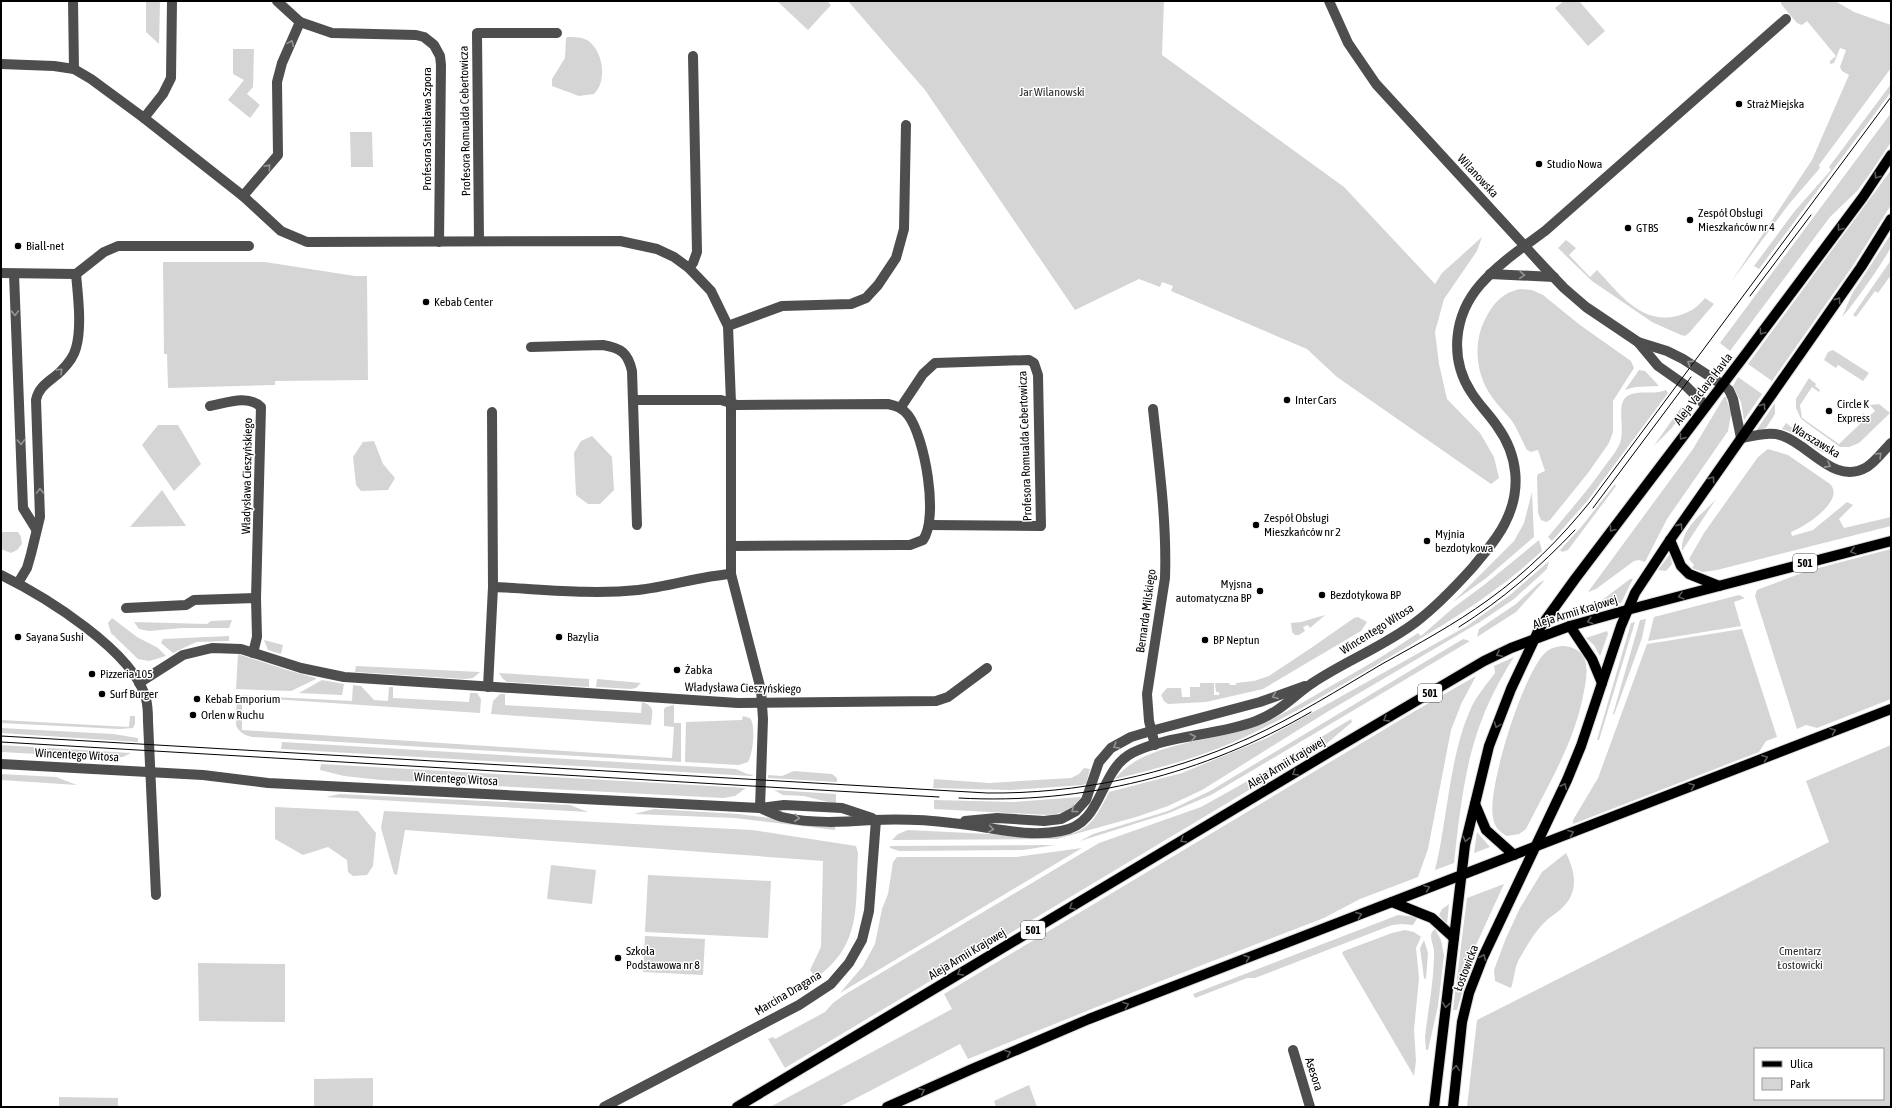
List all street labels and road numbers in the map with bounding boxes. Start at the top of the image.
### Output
street label: Profesora Romualda Cebertowicza [457,46,473,196]
street label: Profesora Stanisława Szpora [420,67,434,191]
street label: Wilanowska [1455,152,1501,200]
street label: Aleja Vaclava Havla [1671,350,1735,428]
street label: Profesora Romualda Cebertowicza [1015,371,1035,521]
street label: Władysława Cieszyńskiego [239,417,255,534]
street label: Warszawska [1789,421,1843,461]
road number: 501 [1793,554,1817,572]
street label: Bernarda Milskiego [1133,568,1159,654]
street label: Aleja Armii Krajowej [1531,592,1619,632]
street label: Wincentego Witosa [1338,601,1416,657]
street label: Władysława Cieszyńskiego [685,680,802,696]
road number: 501 [1418,684,1442,702]
street label: Aleja Armii Krajowej [1245,734,1327,792]
street label: Wincentego Witosa [35,746,119,764]
street label: Wincentego Witosa [414,770,498,788]
road number: 501 [1021,921,1045,939]
street label: Aleja Armii Krajowej [926,925,1008,983]
street label: Łostowicka [1451,943,1481,993]
street label: Marcina Dragana [752,968,824,1018]
street label: Asesora [1302,1056,1326,1092]

